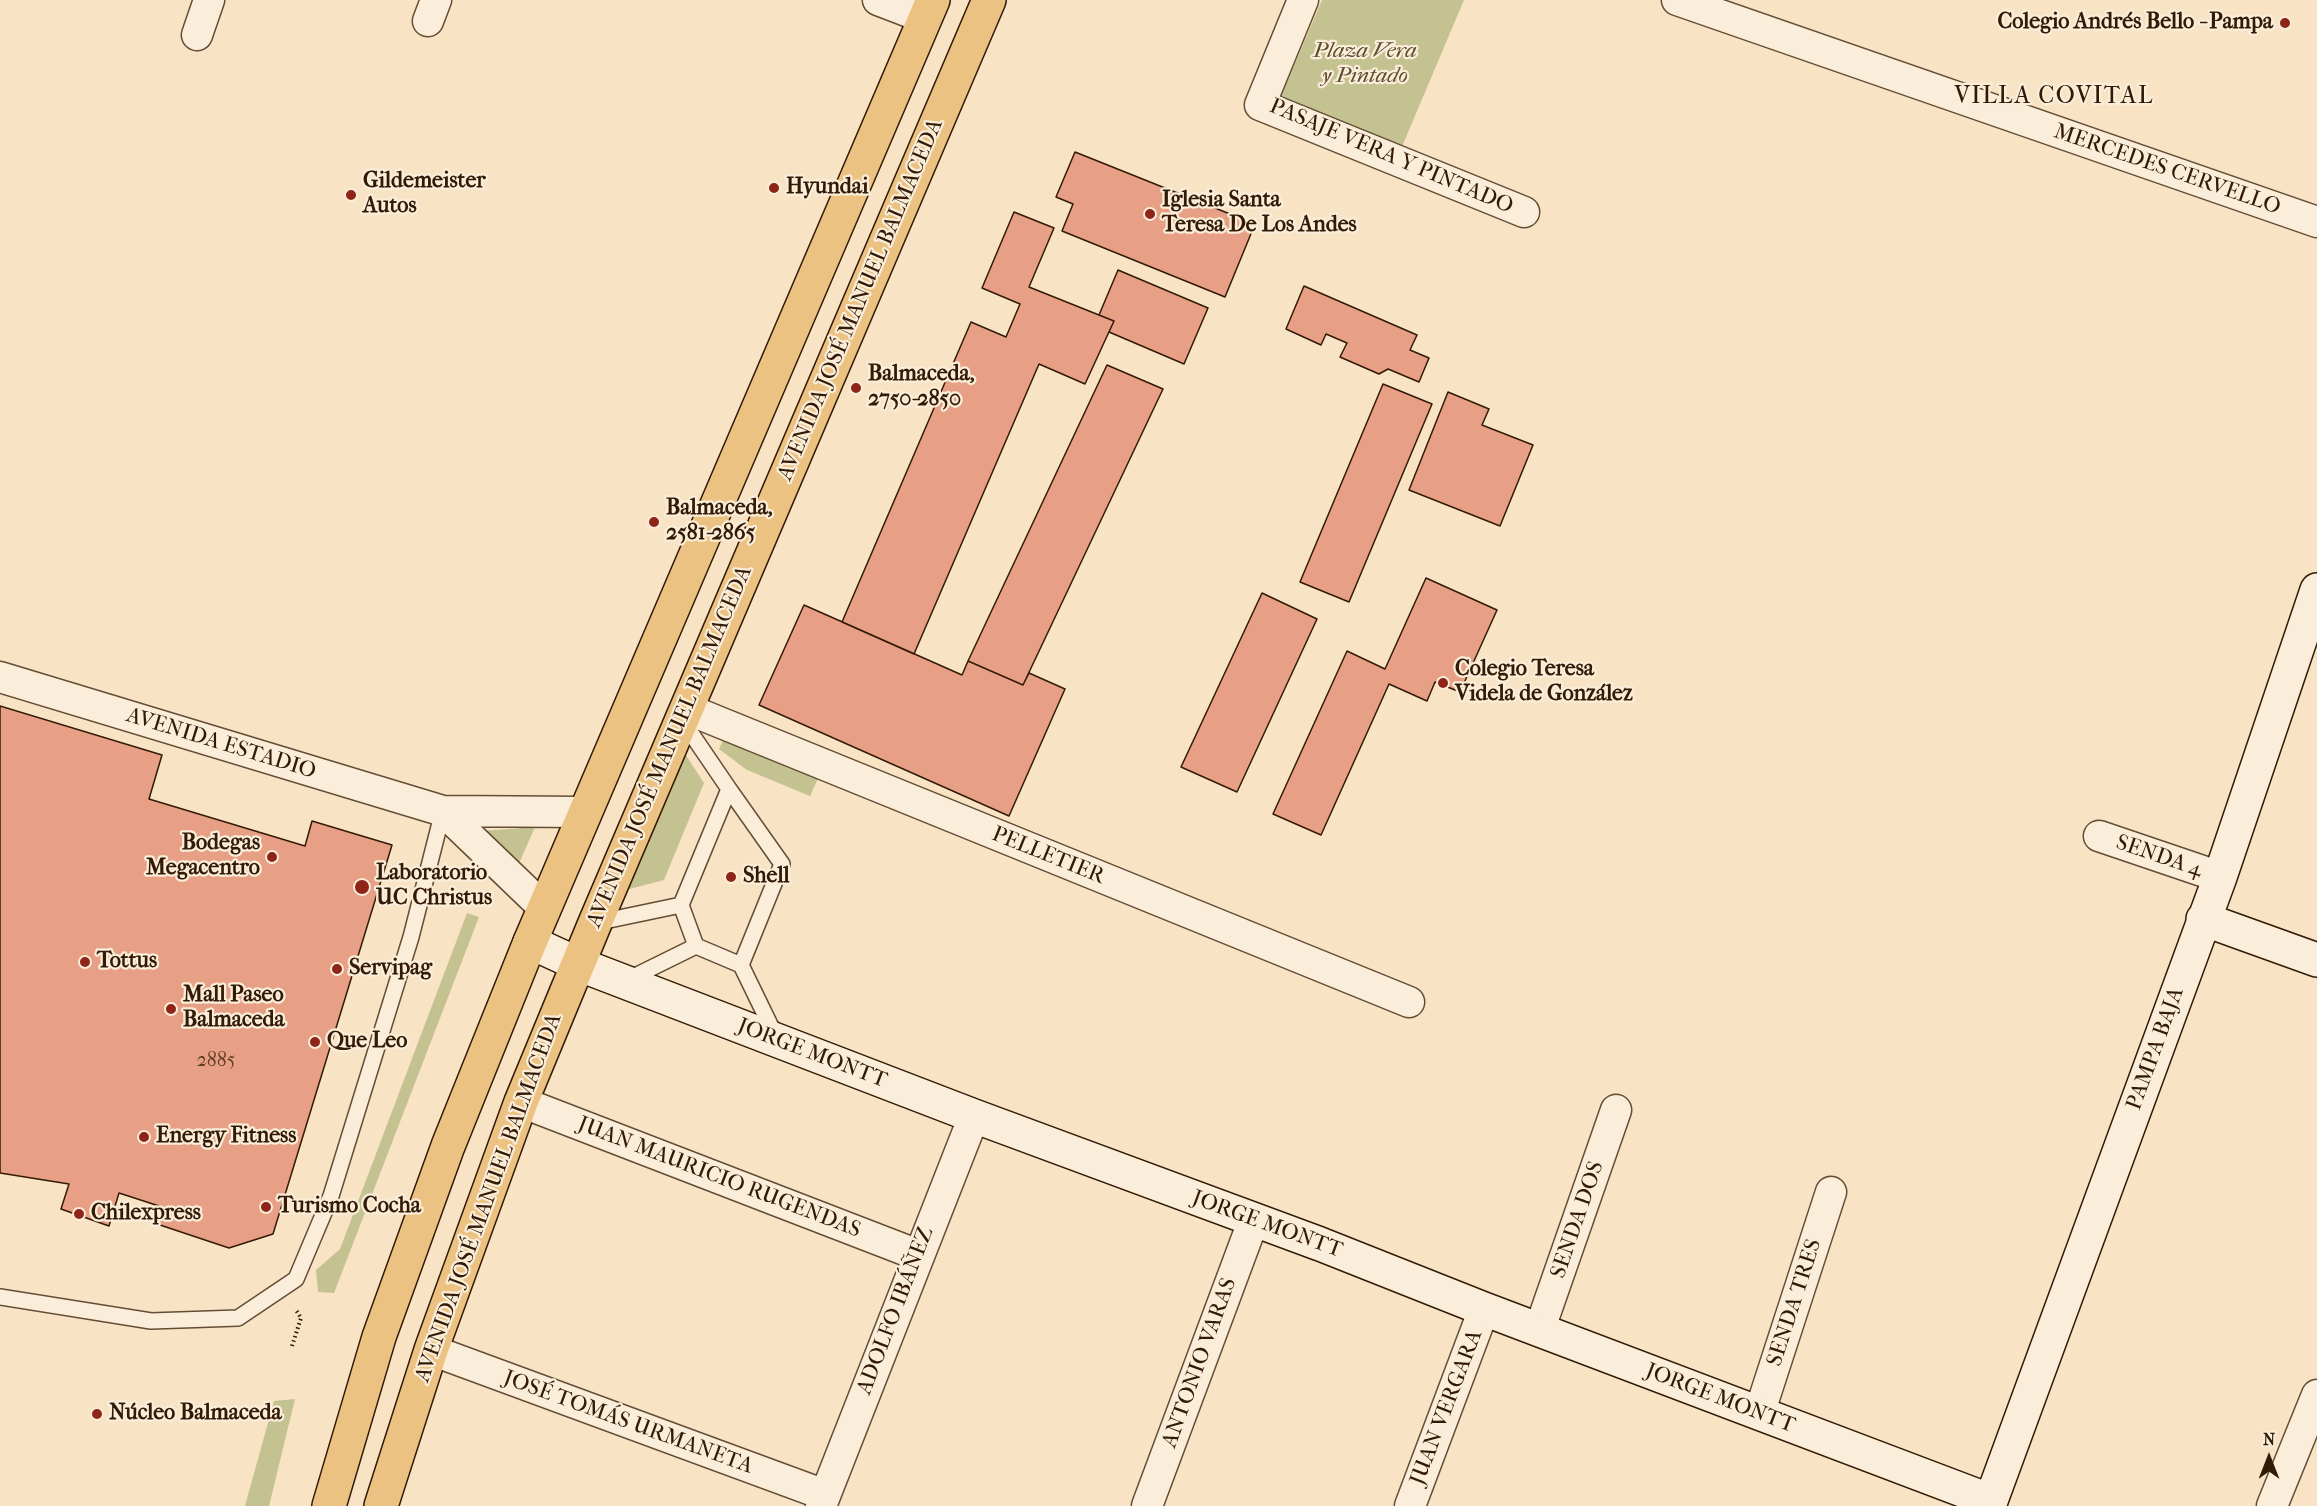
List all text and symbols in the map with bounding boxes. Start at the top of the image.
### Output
place label: Colegio Andrés Bello - Pampa [1997,10,2273,36]
marker: Colegio Andrés Bello - Pampa [2278,16,2292,30]
park label: Plaza Vera y Pintado [1313,39,1417,90]
district label: VILLA COVITAL [1954,83,2154,111]
street label: PASAJE VERA Y PINTADO [1265,94,1517,220]
street label: AVENIDA JOSÉ MANUEL BALMACEDA [773,115,949,485]
street label: MERCEDES CERVELLO [2050,119,2284,221]
place label: Gildemeister Autos [363,169,486,220]
place label: Hyundai [786,175,868,201]
marker: Hyundai [767,181,781,195]
marker: Gildemeister Autos [344,188,358,202]
place label: Iglesia Santa Teresa De Los Andes [1162,188,1357,240]
marker: Iglesia Santa Teresa De Los Andes [1143,207,1157,221]
place label: Balmaceda, 2750-2850 [868,362,975,414]
marker: Balmaceda, 2750-2850 [849,381,863,395]
place label: Balmaceda, 2581-2865 [666,496,773,548]
marker: Balmaceda, 2581-2865 [647,515,661,529]
street label: AVENIDA JOSÉ MANUEL BALMACEDA [582,562,758,932]
place label: Colegio Teresa Videla de González [1455,657,1633,708]
marker: Colegio Teresa Videla de González [1436,676,1450,690]
street label: AVENIDA ESTADIO [123,703,319,785]
street label: PELLETIER [988,821,1108,891]
street label: SENDA 4 [2112,830,2206,884]
place label: Bodegas Megacentro [146,831,260,882]
marker: Bodegas Megacentro [265,850,279,864]
place label: Laboratorio UC Christus [376,861,492,912]
place label: Shell [743,864,790,890]
marker: Shell [724,870,738,884]
marker: Laboratorio UC Christus [353,878,371,896]
place label: Tottus [97,949,157,975]
marker: Tottus [78,955,92,969]
place label: Servipag [349,956,432,982]
marker: Servipag [330,962,344,976]
place label: Mall Paseo Balmaceda [183,983,285,1034]
street label: PAMPA BAJA [2122,984,2190,1114]
marker: Mall Paseo Balmaceda [164,1002,178,1016]
street label: AVENIDA JOSÉ MANUEL BALMACEDA [410,1010,568,1386]
street label: JORGE MONTT [733,1013,891,1095]
place label: Que Leo [327,1029,407,1055]
marker: Que Leo [308,1035,322,1049]
house number: 2885 [196,1049,236,1073]
street label: JUAN MAURICIO RUGENDAS [574,1112,864,1244]
place label: Energy Fitness [156,1124,296,1150]
marker: Energy Fitness [137,1130,151,1144]
street label: SENDA DOS [1546,1158,1610,1282]
street label: JORGE MONTT [1188,1186,1346,1264]
place label: Turismo Cocha [278,1194,421,1220]
marker: Turismo Cocha [259,1200,273,1214]
place label: Chilexpress [91,1201,201,1227]
marker: Chilexpress [72,1207,86,1221]
street label: ADOLFO IBÁÑEZ [852,1223,940,1399]
street label: SENDA TRES [1762,1236,1828,1370]
street label: ANTONIO VARAS [1157,1274,1243,1452]
street label: JUAN VERGARA [1405,1327,1489,1489]
street label: JORGE MONTT [1641,1358,1799,1440]
street label: JOSÉ TOMÁS URMANETA [500,1366,756,1480]
place label: Núcleo Balmaceda [109,1401,282,1427]
marker: Núcleo Balmaceda [90,1407,104,1421]
north arrow [2239,1428,2299,1488]
text: N [2263,1430,2275,1449]

